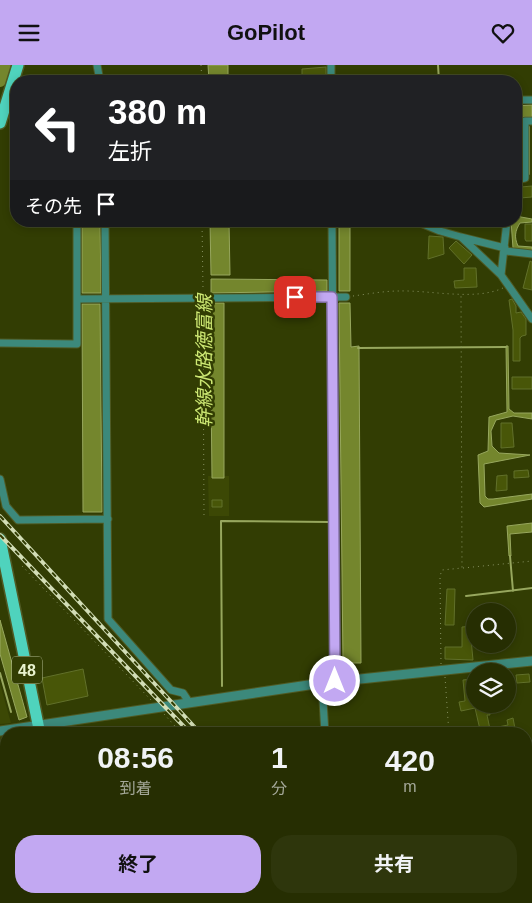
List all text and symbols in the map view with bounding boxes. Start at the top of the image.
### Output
icon: menu [15,19,43,47]
icon: heart [489,19,517,47]
text: GoPilot [227,20,305,45]
text: 380 m [108,92,207,131]
icon: left [25,95,90,160]
text: 左折 [108,139,152,164]
icon: arrive [92,190,120,218]
text: その先 [25,196,82,217]
pin [274,276,316,318]
icon: arrive [281,283,309,311]
water label: 幹線水路徳富線 [194,293,215,428]
map controls [466,603,516,713]
button: search [466,603,516,653]
position arrow [308,654,360,706]
road number: 48 [12,657,42,683]
button: layers [466,663,516,713]
text: 08:56 [97,741,174,774]
text: 1 [271,741,288,774]
text: 420 [385,744,435,777]
text: m [403,778,416,795]
text: 到着 [119,780,152,797]
text: 分 [271,780,287,797]
button: 終了 [15,835,261,893]
button: 共有 [271,835,517,893]

